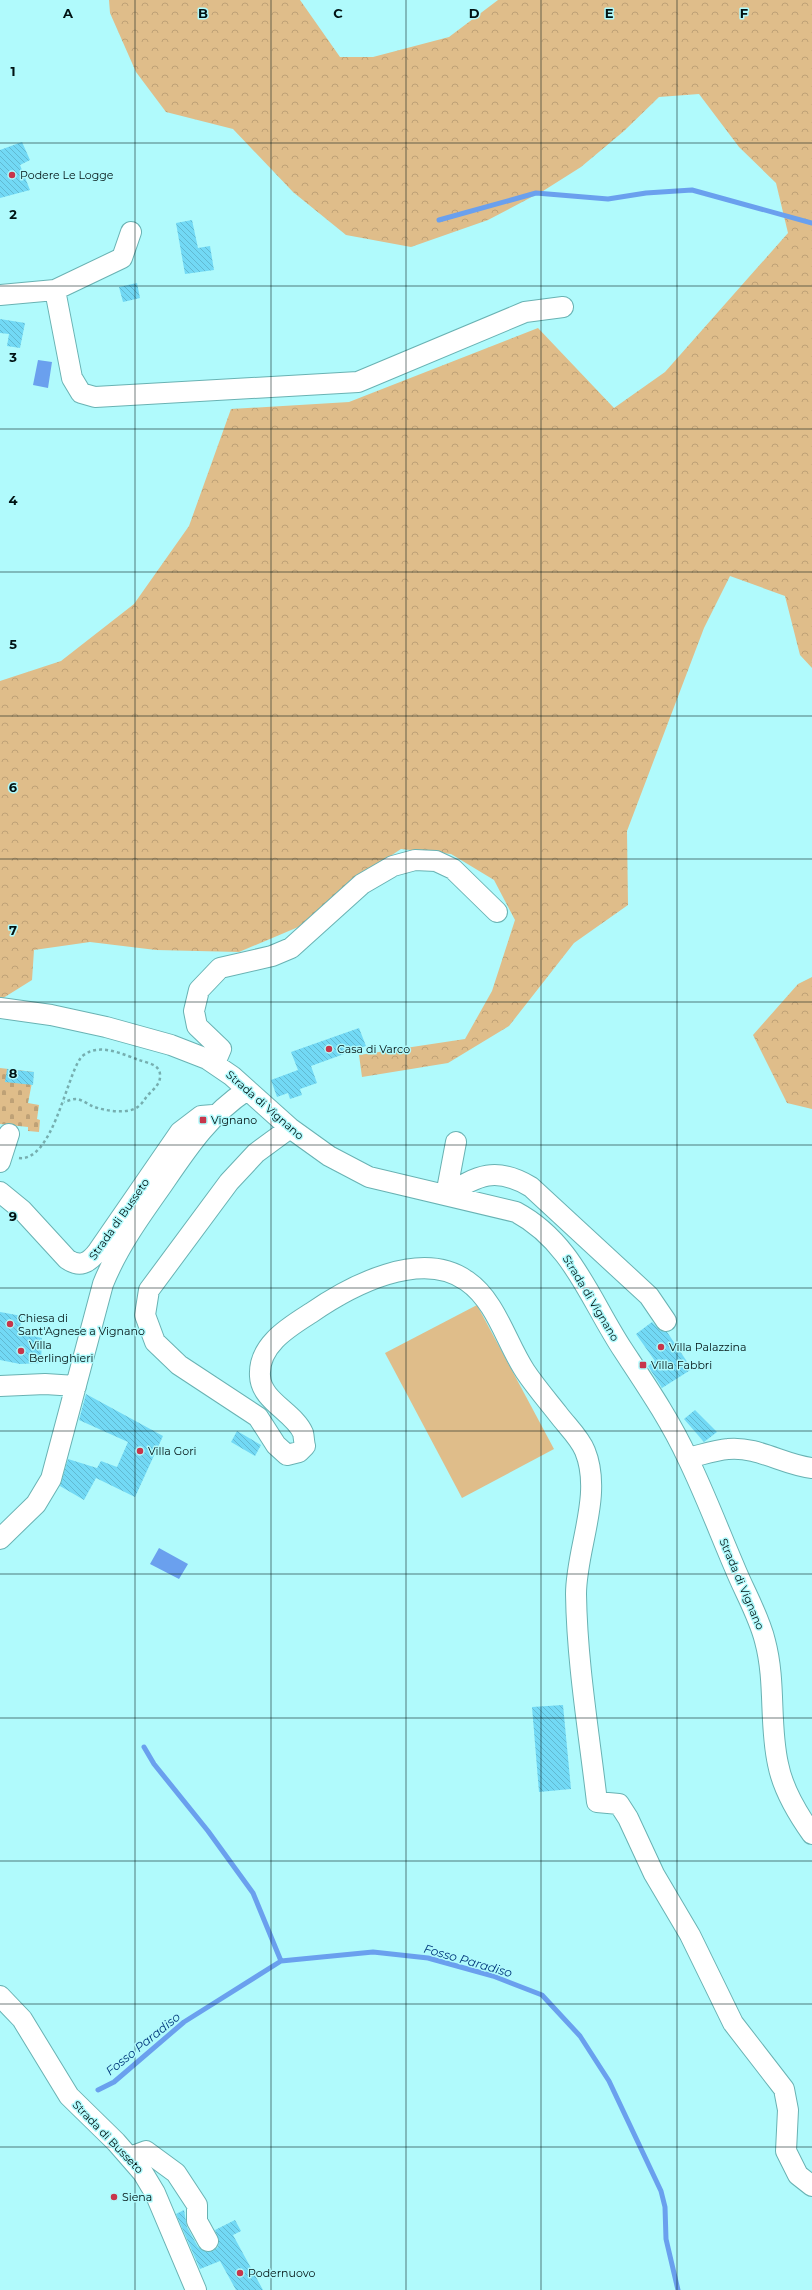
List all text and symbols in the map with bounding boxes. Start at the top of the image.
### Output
text: A [62,5,74,21]
text: B [198,5,208,21]
text: C [333,5,343,21]
text: D [469,5,480,21]
text: E [605,5,614,21]
text: F [740,5,748,21]
text: 1 [10,63,16,79]
place label: Podere Le Logge [20,168,114,182]
marker: Podere Le Logge [7,170,17,180]
text: 2 [9,206,17,222]
text: 3 [8,349,17,365]
text: 4 [9,492,18,508]
text: 5 [9,636,17,652]
text: 6 [9,779,18,795]
text: 7 [9,922,17,938]
place label: Casa di Varco [337,1042,410,1056]
marker: Casa di Varco [324,1044,334,1054]
text: 8 [9,1065,18,1081]
street label: Strada di Vignano [224,1068,306,1142]
place label: Vignano [211,1113,257,1127]
marker: Vignano [198,1115,208,1125]
street label: Strada di Busseto [86,1176,152,1262]
text: 9 [9,1208,17,1224]
street label: Strada di Vignano [560,1252,622,1344]
place label: Chiesa di Sant'Agnese a Vignano [18,1311,145,1338]
marker: Chiesa di Sant'Agnese a Vignano [5,1319,15,1329]
place label: Villa Berlinghieri [29,1338,94,1365]
place label: Villa Palazzina [669,1340,747,1354]
marker: Villa Palazzina [656,1342,666,1352]
marker: Villa Berlinghieri [16,1346,26,1356]
place label: Villa Fabbri [651,1358,712,1372]
marker: Villa Fabbri [638,1360,648,1370]
place label: Villa Gori [148,1444,196,1458]
marker: Villa Gori [135,1446,145,1456]
street label: Strada di Vignano [716,1536,768,1632]
water label: Fosso Paradiso [422,1941,515,1980]
water label: Fosso Paradiso [102,2009,183,2078]
street label: Strada di Busseto [70,2098,146,2176]
place label: Siena [122,2190,152,2204]
marker: Siena [109,2192,119,2202]
place label: Podernuovo [248,2266,315,2280]
marker: Podernuovo [235,2268,245,2278]

